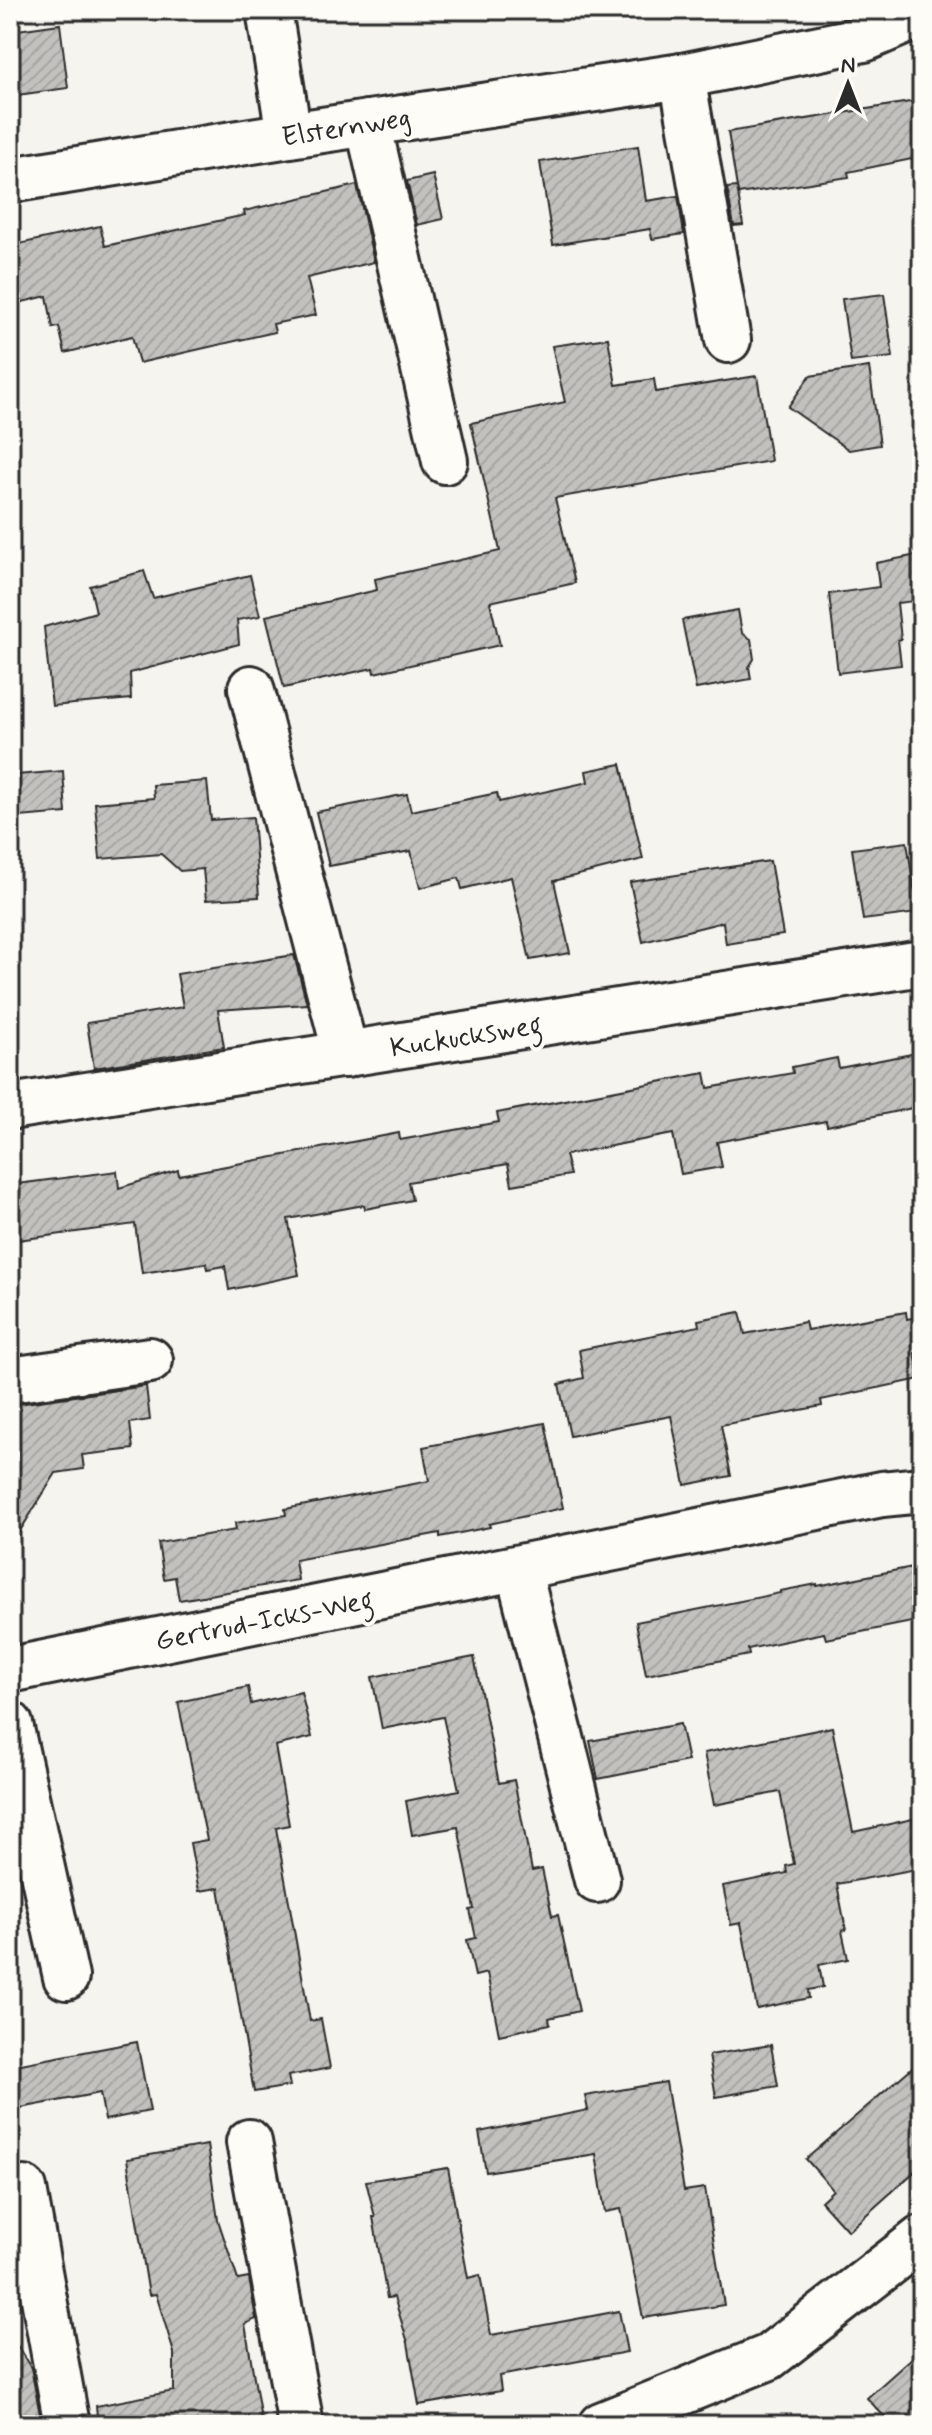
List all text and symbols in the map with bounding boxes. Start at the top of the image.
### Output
north arrow [808,44,888,124]
text: N [841,52,855,80]
street label: Elsternweg [279,100,414,157]
street label: Kuckucksweg [388,1007,545,1071]
street label: Gertrud-Icks-Weg [152,1582,377,1664]

